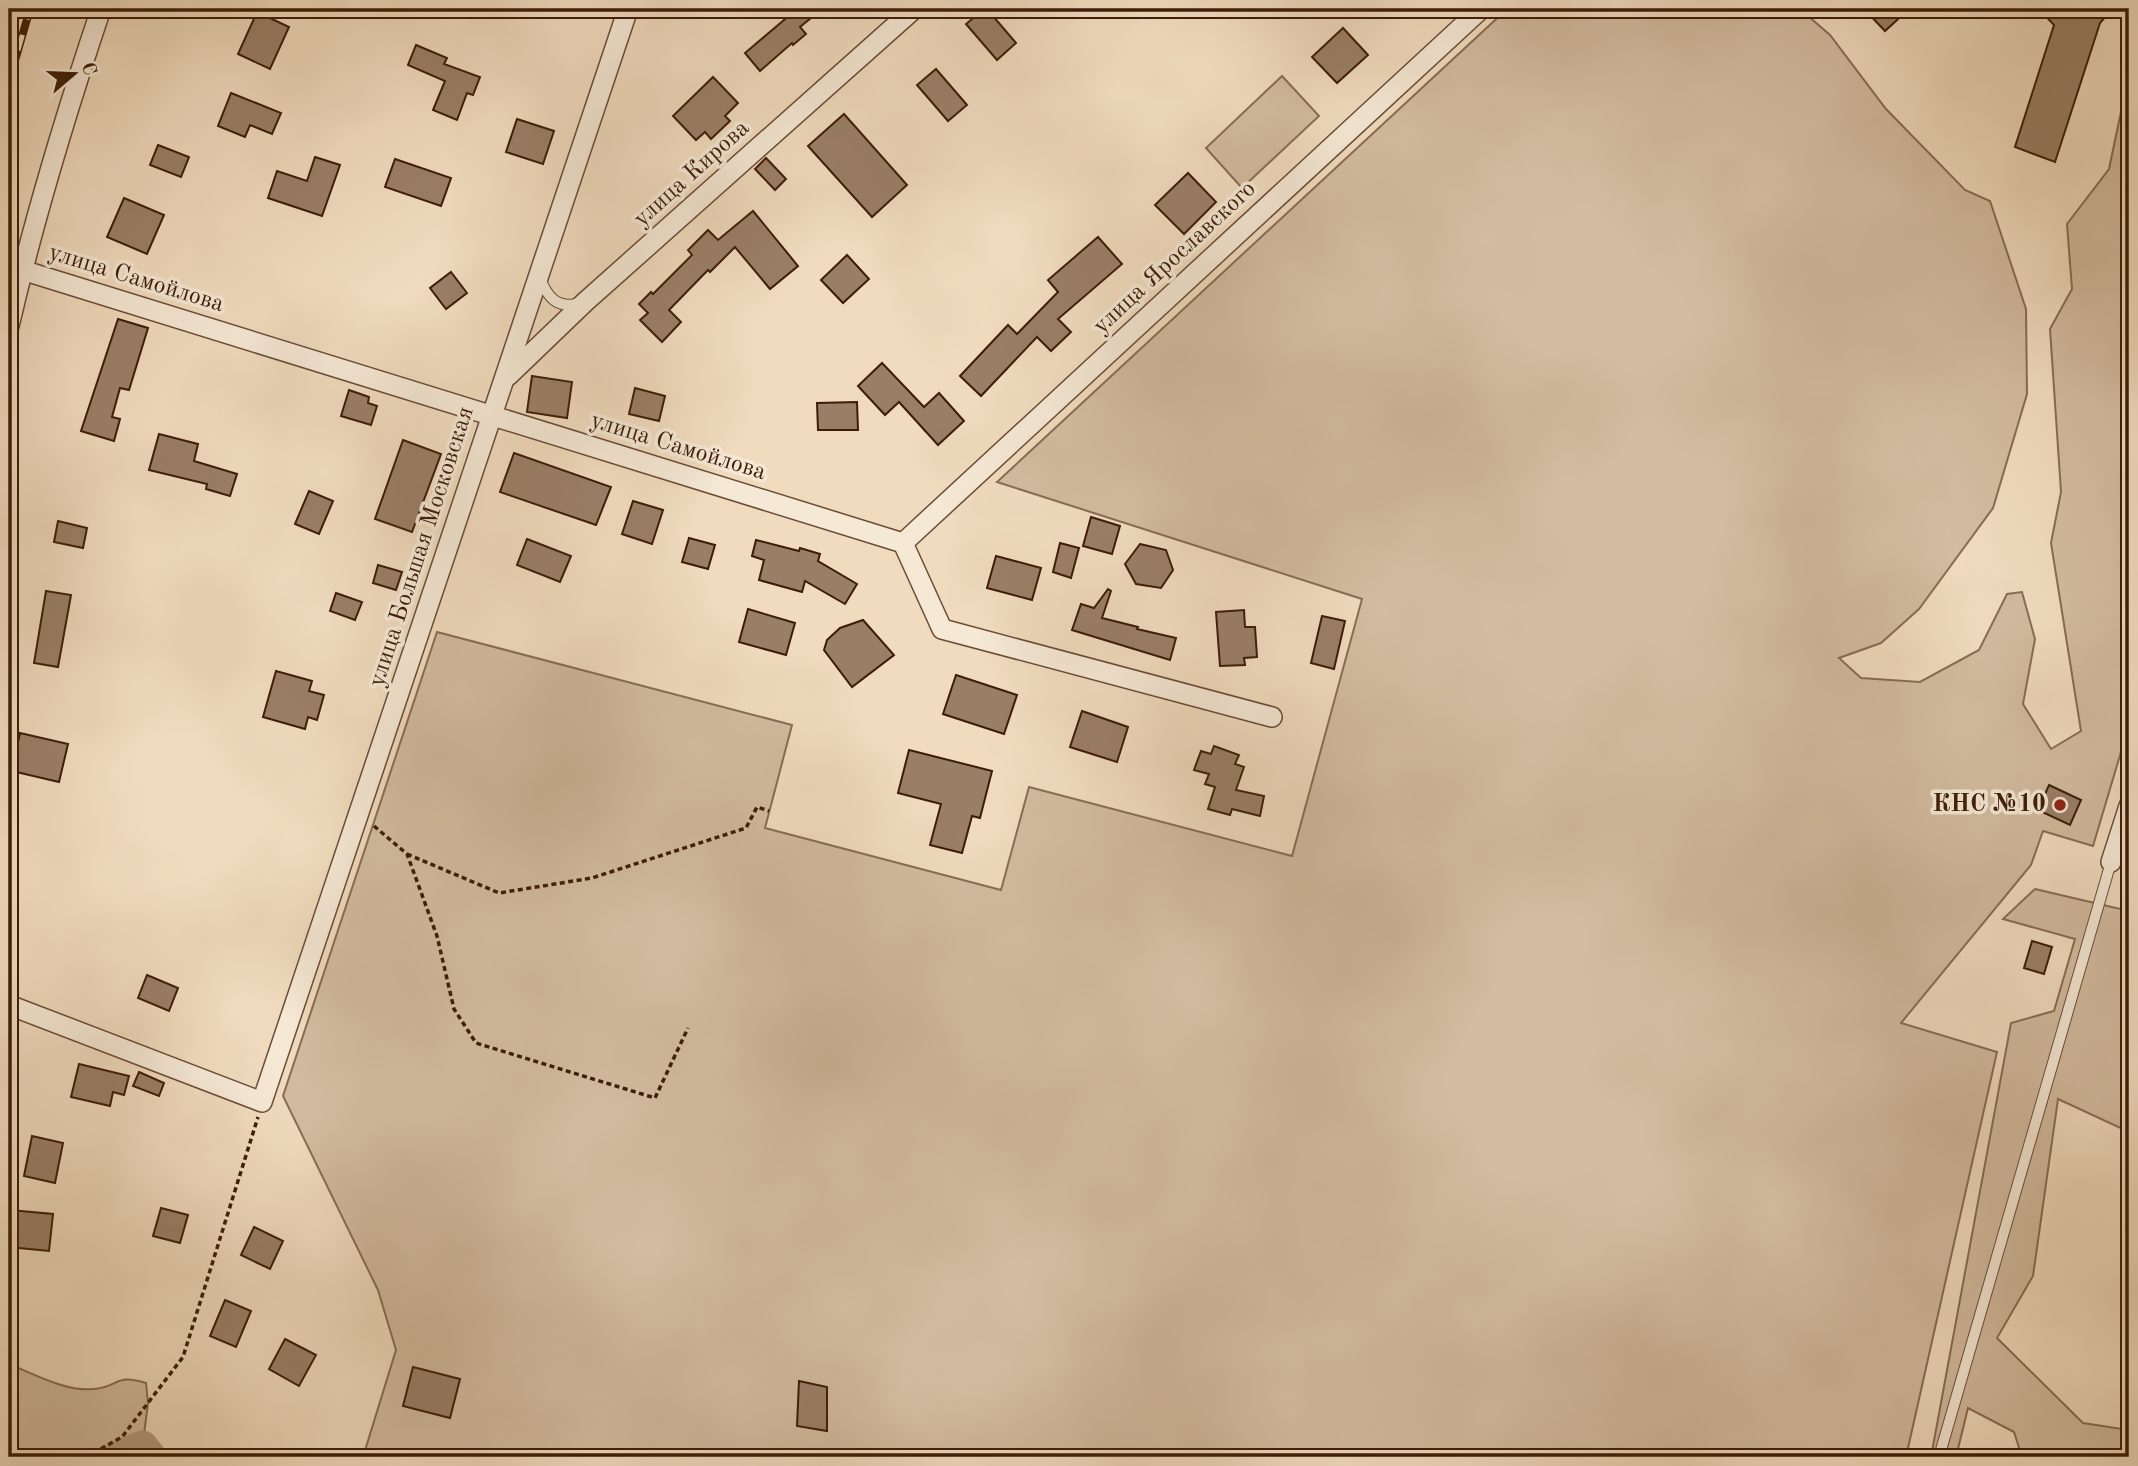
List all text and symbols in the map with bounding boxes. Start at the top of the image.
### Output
north arrow [38,38,108,108]
text: С [77,60,99,78]
street label: улица Кирова [630,116,754,232]
street label: улица Ярославского [1089,177,1261,339]
street label: улица Самойлова [45,241,227,317]
street label: улица Большая Московская [365,404,479,690]
street label: улица Самойлова [587,409,769,485]
place label: КНС №10 [1933,793,2046,817]
marker: КНС №10 [2052,797,2068,813]

